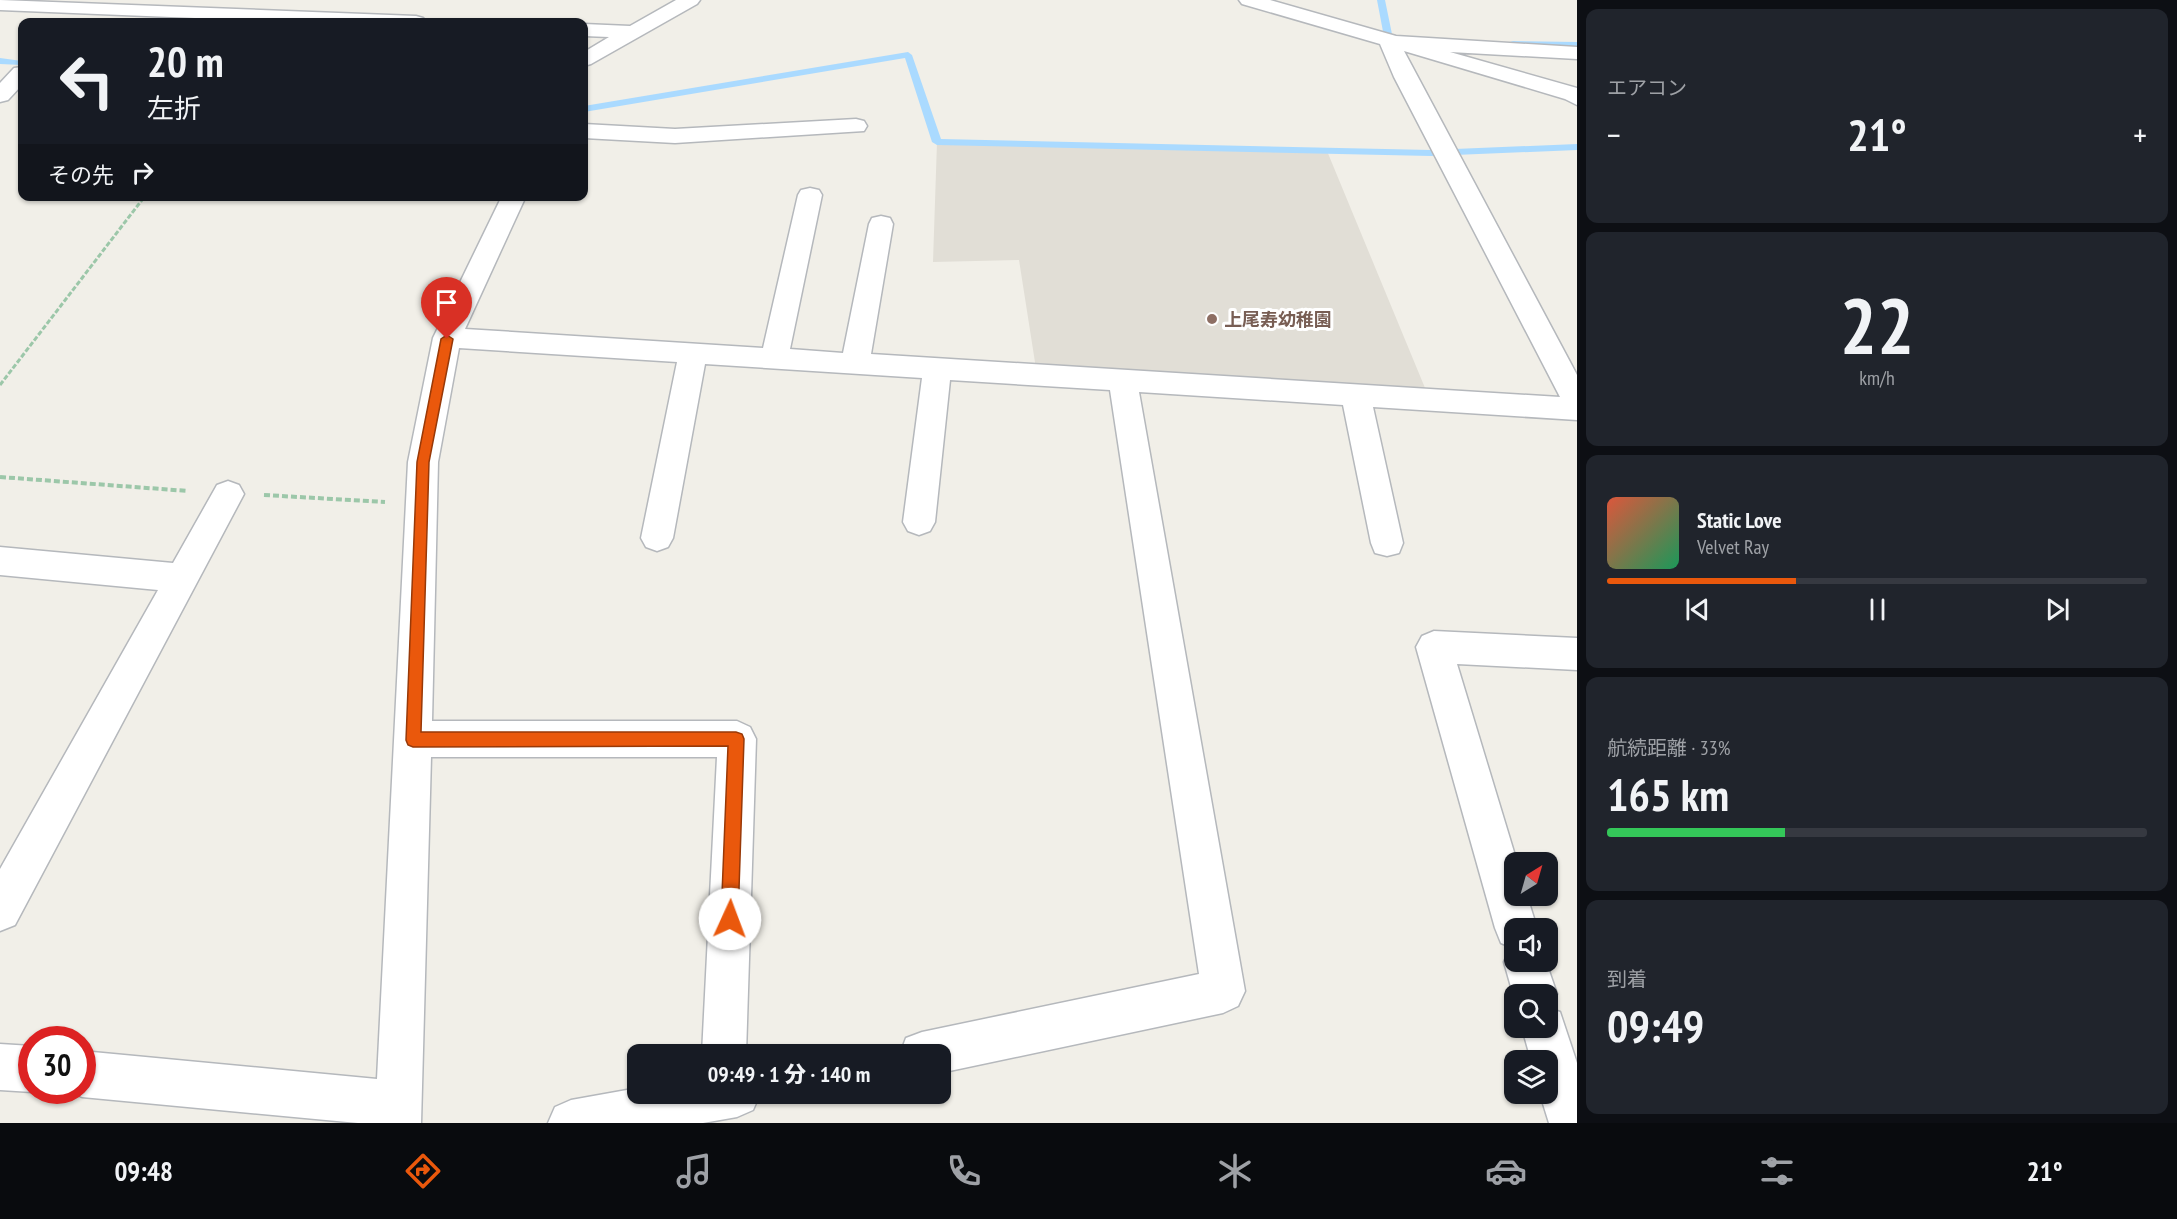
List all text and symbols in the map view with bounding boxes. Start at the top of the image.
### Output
text: 20 m [147,34,224,89]
icon: left [48,42,126,120]
text: エアコン [1607,75,1687,101]
text: 左折 [147,91,201,125]
text: 21° [1847,105,1907,163]
text: − [1607,113,1621,156]
text: + [2133,113,2147,156]
icon: right [126,156,159,189]
text: その先 [48,161,114,189]
text: 22 [1840,275,1914,376]
pin [421,277,472,339]
icon: arrive [430,286,463,319]
place label: 上尾寿幼稚園 [1224,308,1332,331]
marker: 上尾寿幼稚園 [1205,312,1219,326]
text: km/h [1859,365,1895,391]
text: Static Love [1697,506,1782,534]
text: Velvet Ray [1697,534,1769,560]
icon: previous [1681,593,1714,626]
icon: pause [1861,593,1894,626]
icon: next [2041,593,2074,626]
text: 航続距離 · 33% [1607,735,1730,761]
text: 165 km [1607,765,1729,823]
north arrow [1504,852,1558,906]
map controls [1504,852,1558,1104]
position arrow [698,887,762,951]
button: sound [1504,918,1558,972]
text: 到着 [1607,966,1647,992]
button: search [1504,984,1558,1038]
text: 09:49 [1607,996,1704,1054]
speed limit sign: 30 [18,1026,96,1104]
button: layers [1504,1050,1558,1104]
text: 09:49 · 1 分 · 140 m [708,1060,870,1088]
icon: directions [402,1150,444,1192]
icon: music [673,1150,715,1192]
icon: phone [943,1150,985,1192]
icon: climate [1214,1150,1256,1192]
icon: car [1485,1150,1527,1192]
icon: filters [1756,1150,1798,1192]
text: 09:48 [114,1154,173,1188]
text: 21° [2027,1154,2062,1188]

